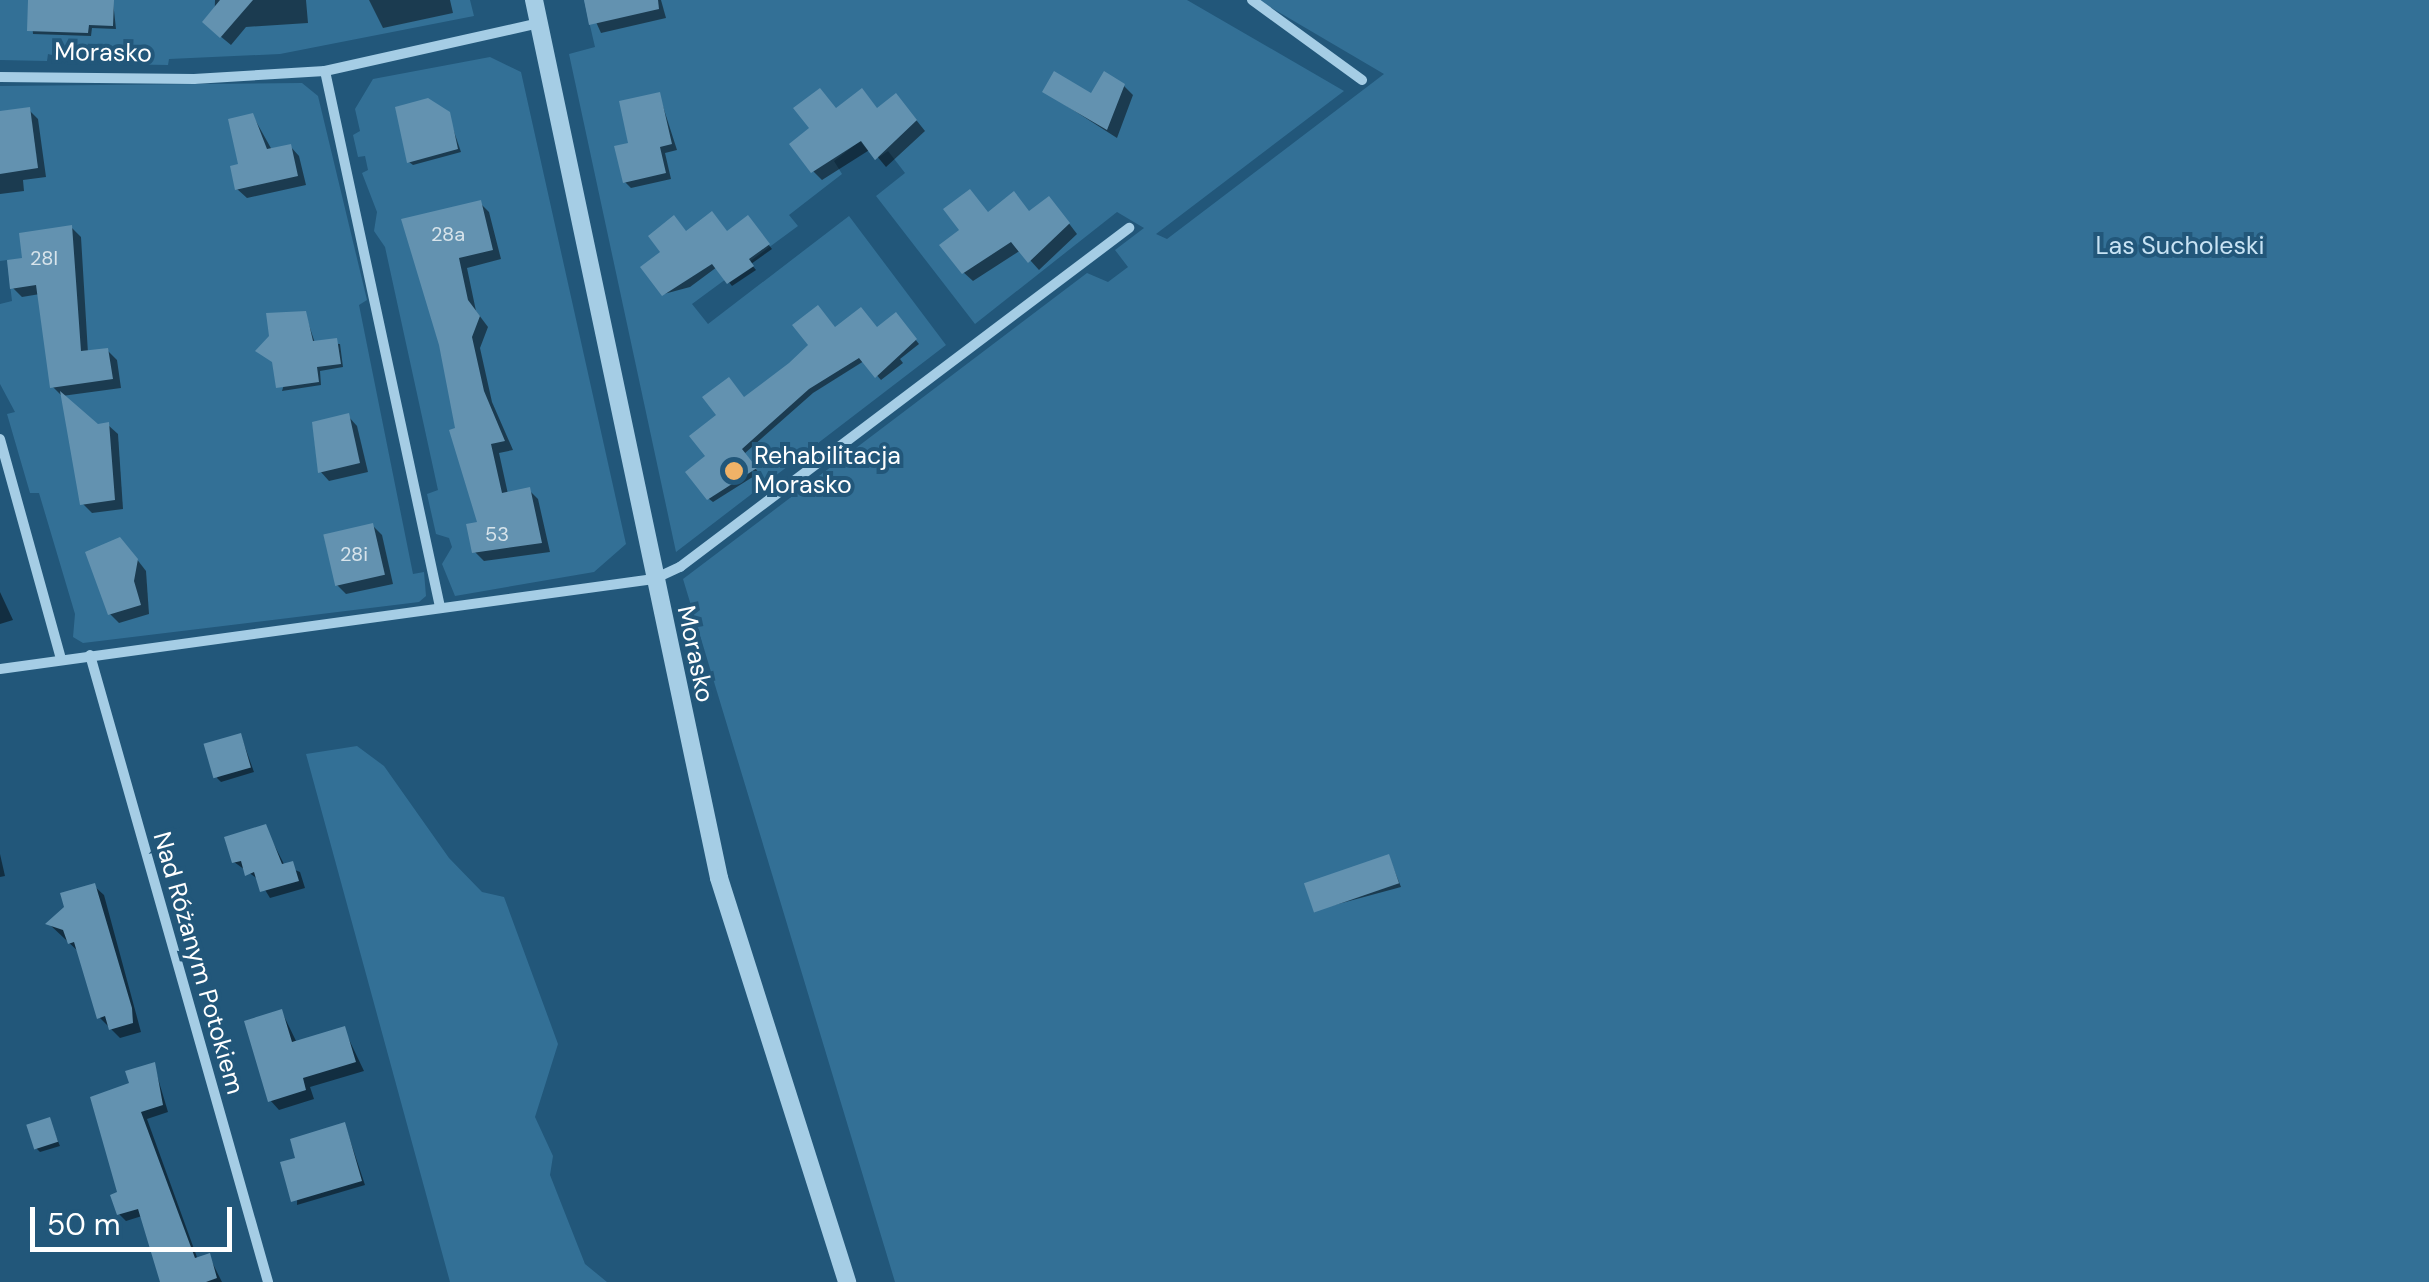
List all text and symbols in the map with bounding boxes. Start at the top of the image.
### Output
street label: Morasko [54,37,152,69]
house number: 28a [431,222,465,246]
park label: Las Sucholeski [2095,231,2265,261]
house number: 28l [30,246,58,270]
place label: Rehabilitacja Morasko [754,442,901,501]
marker: Rehabilitacja Morasko [723,460,745,482]
house number: 53 [485,522,509,546]
house number: 28i [340,542,368,566]
street label: Morasko [670,603,720,705]
street label: Nad Różanym Potokiem [146,828,250,1098]
scale bar [35,1187,238,1249]
text: 50 m [47,1205,121,1244]

